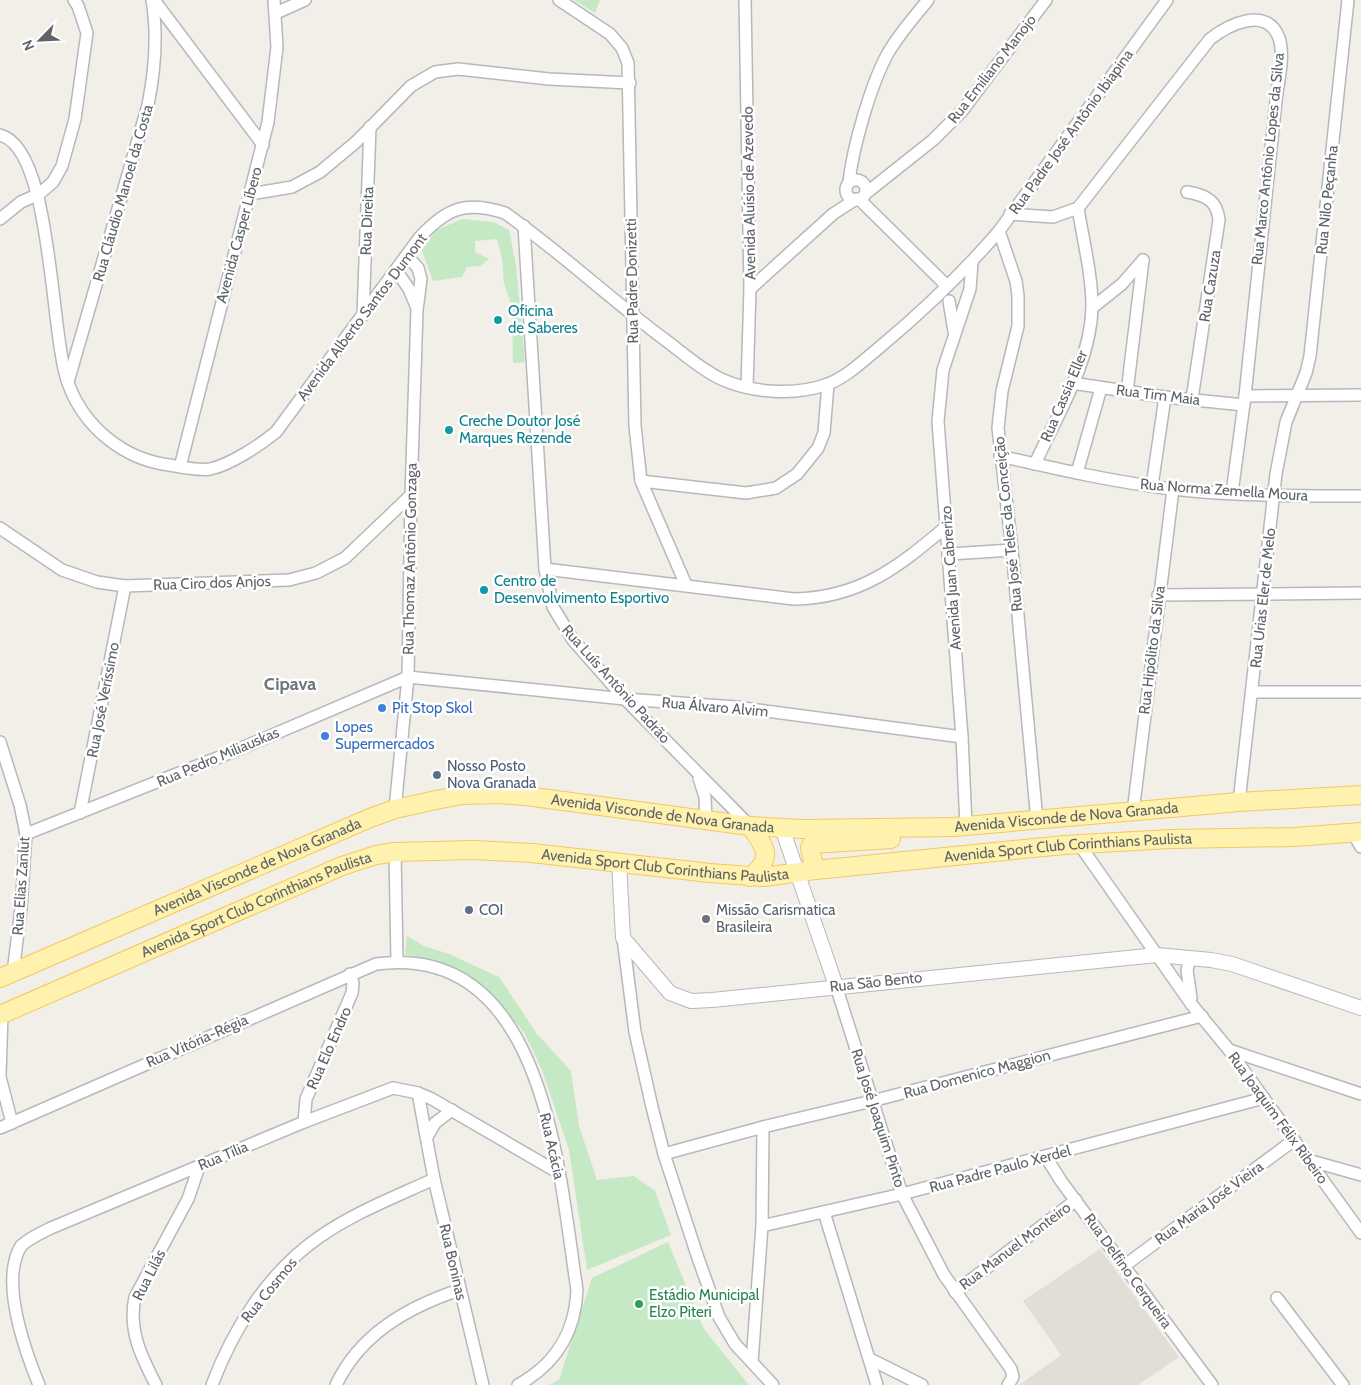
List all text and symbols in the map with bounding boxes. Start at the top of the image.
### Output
street label: Rua Emiliano Manojo [944,11,1040,127]
north arrow [15,15,65,65]
text: N [18,37,38,53]
street label: Rua Padre José Antônio Ibiapina [1005,45,1137,218]
street label: Rua Marco Antônio Lopes da Silva [1248,51,1288,266]
street label: Rua Cláudio Manoel da Costa [89,102,157,284]
street label: Avenida Aluísio de Azevedo [738,106,760,280]
street label: Rua Nilo Peçanha [1312,144,1342,256]
street label: Avenida Casper Líbero [212,165,266,305]
street label: Rua Direita [357,185,377,256]
street label: Rua Padre Donizetti [622,218,642,344]
street label: Avenida Alberto Santos Dumont [293,230,431,404]
street label: Rua Cazuza [1195,248,1225,323]
place label: Oficina de Saberes [508,302,578,337]
marker: Oficina de Saberes [492,314,504,326]
street label: Rua Cassia Eller [1037,347,1091,444]
street label: Rua Tim Maia [1115,381,1202,409]
place label: Creche Doutor José Marques Rezende [459,412,581,447]
marker: Creche Doutor José Marques Rezende [443,424,455,436]
street label: Rua José Teles da Conceição [990,436,1026,612]
street label: Rua Thomaz Antônio Gonzaga [399,462,421,655]
street label: Rua Norma Zemella Moura [1139,475,1309,505]
street label: Avenida Juan Cabrerizo [937,505,965,651]
street label: Rua Urias Eler de Melo [1247,527,1279,669]
street label: Rua Ciro dos Anjos [153,572,271,594]
place label: Centro de Desenvolvimento Esportivo [494,572,669,607]
marker: Centro de Desenvolvimento Esportivo [478,584,490,596]
street label: Rua Hipólito da Silva [1135,584,1169,715]
street label: Rua Luís Antônio Padrão [558,621,674,747]
street label: Rua José Veríssimo [83,641,123,759]
district label: Cipava [264,673,316,695]
street label: Rua Álvaro Alvim [661,692,769,721]
place label: Pit Stop Skol [392,699,473,717]
marker: Pit Stop Skol [376,702,388,714]
place label: Lopes Supermercados [335,718,434,753]
street label: Rua Pedro Miliauskas [154,723,282,791]
marker: Lopes Supermercados [319,730,331,742]
place label: Nosso Posto Nova Granada [447,757,537,792]
marker: Nosso Posto Nova Granada [431,769,443,781]
street label: Avenida Visconde de Nova Granada [550,790,775,836]
street label: Avenida Visconde de Nova Granada [953,798,1180,836]
street label: Avenida Visconde de Nova Granada [150,814,364,920]
street label: Avenida Sport Club Corinthians Paulista [943,830,1193,866]
street label: Rua Elias Zanlut [9,836,33,936]
street label: Avenida Sport Club Corinthians Paulista [540,845,791,886]
street label: Avenida Sport Club Corinthians Paulista [138,848,374,961]
place label: COI [479,901,503,919]
place label: Missão Carismatica Brasileira [716,901,836,936]
marker: COI [463,904,475,916]
marker: Missão Carismatica Brasileira [700,913,712,925]
street label: Rua São Bento [829,968,923,996]
street label: Rua Elo Endro [303,1004,355,1092]
street label: Rua Vitória-Régia [143,1010,251,1072]
street label: Rua José Joaquim Pinto [847,1046,909,1190]
street label: Rua Domenico Maggion [902,1046,1052,1102]
street label: Rua Joaquim Félix Ribeiro [1224,1049,1332,1187]
street label: Rua Acácia [536,1111,569,1182]
street label: Rua Tília [195,1137,251,1175]
street label: Rua Padre Paulo Xerdel [927,1141,1073,1197]
street label: Rua Maria José Vieira [1151,1157,1267,1248]
street label: Rua Manuel Monteiro [956,1198,1074,1294]
street label: Rua Delfino Cerqueira [1080,1210,1176,1333]
street label: Rua Boninas [435,1222,471,1302]
street label: Rua Lilás [129,1246,169,1304]
street label: Rua Cosmos [237,1254,301,1326]
place label: Estádio Municipal Elzo Piteri [649,1286,760,1321]
marker: Estádio Municipal Elzo Piteri [633,1298,645,1310]

